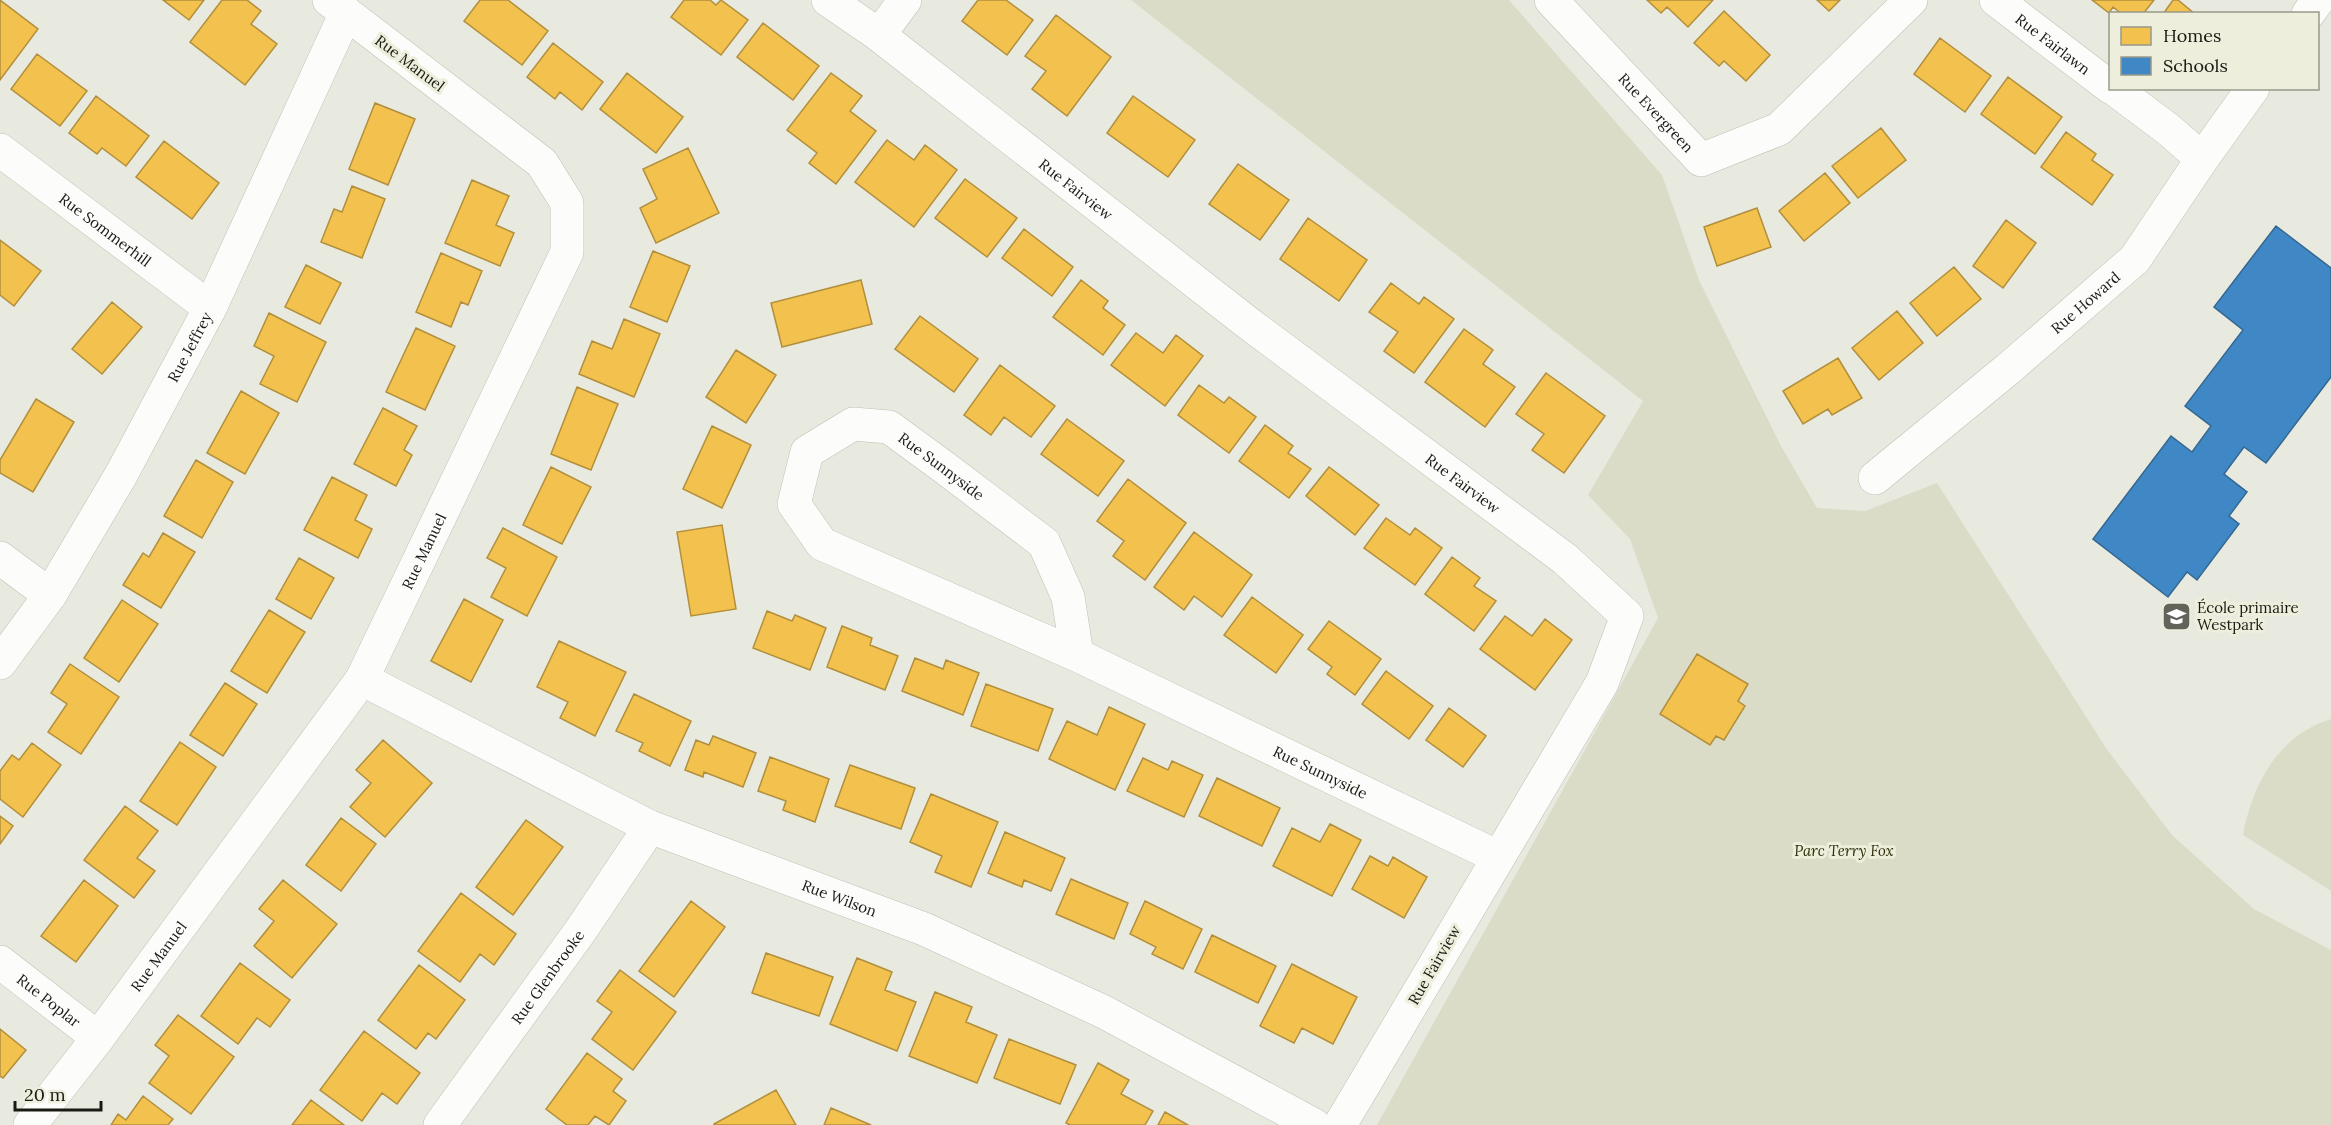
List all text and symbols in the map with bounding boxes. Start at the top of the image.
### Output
street label: Rue Fairlawn [2012,9,2094,78]
legend [2109,12,2319,90]
text: Homes [2163,24,2221,47]
street label: Rue Manuel [371,31,449,95]
text: Schools [2163,54,2228,77]
street label: Rue Evergreen [1615,69,1698,156]
street label: Rue Fairview [1035,154,1117,224]
street label: Rue Sommerhill [56,189,155,270]
street label: Rue Howard [2047,267,2124,337]
street label: Rue Jeffrey [163,309,216,385]
street label: Rue Sunnyside [895,428,988,504]
street label: Rue Fairview [1422,449,1504,517]
street label: Rue Manuel [397,510,450,592]
place label: École primaire Westpark [2197,598,2299,634]
school or university icon: École primaire Westpark [2160,600,2192,632]
street label: Rue Sunnyside [1270,741,1371,803]
park label: Parc Terry Fox [1794,841,1894,860]
street label: Rue Wilson [799,875,880,920]
street label: Rue Manuel [126,917,190,995]
street label: Rue Fairview [1404,922,1464,1008]
street label: Rue Glenbrooke [507,926,588,1028]
street label: Rue Poplar [13,969,85,1031]
scale bar [15,1074,100,1112]
text: 20 m [24,1083,66,1106]

